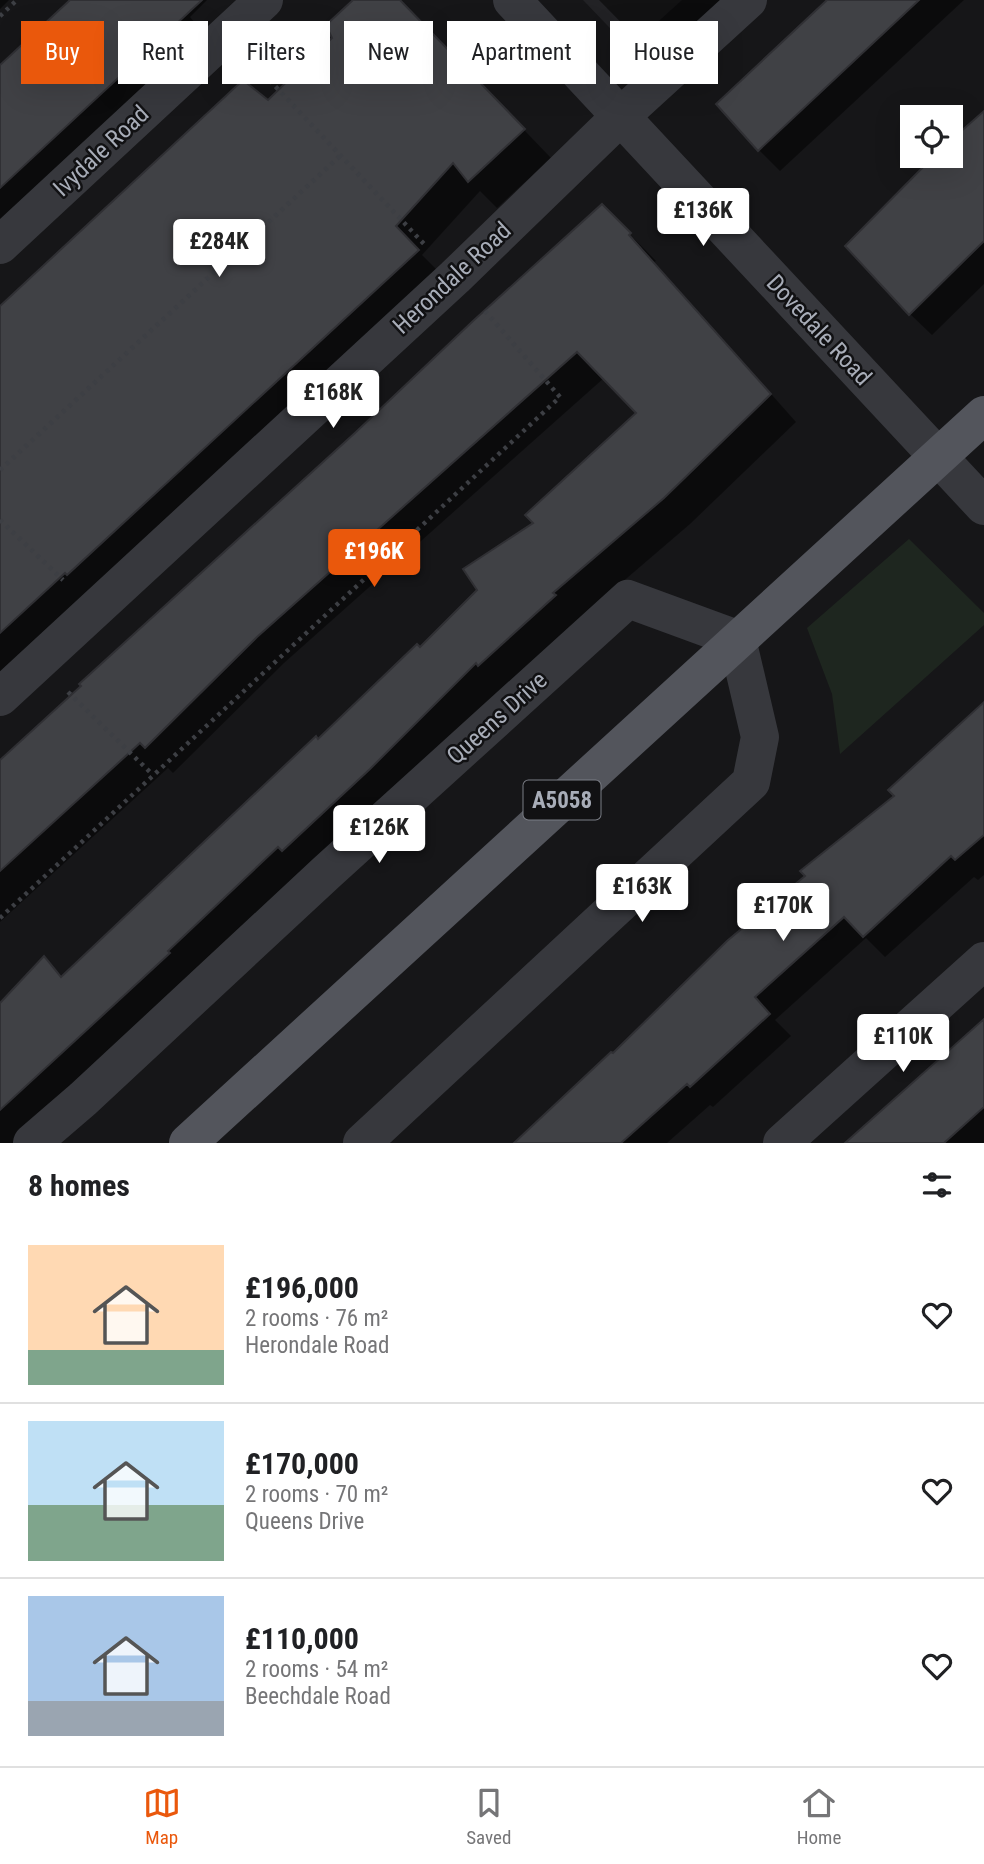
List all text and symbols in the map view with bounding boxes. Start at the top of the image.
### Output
chip: Buy [21,21,104,84]
chip: Rent [118,21,208,84]
chip: Filters [222,21,330,84]
chip: New [344,21,433,84]
chip: Apartment [447,21,596,84]
chip: House [610,21,718,84]
street label: Ivydale Road [48,100,154,202]
map controls [900,105,963,168]
button: locate [900,105,963,168]
pin: £136K [654,188,752,248]
text: £136K [673,197,733,224]
street label: Herondale Road [387,216,517,340]
pin: £284K [170,219,268,279]
text: £284K [189,228,249,255]
street label: Dovedale Road [761,269,877,391]
pin: £168K [284,370,382,430]
text: £168K [303,379,363,406]
pin: £196K [325,530,423,589]
text: £196K [344,538,404,565]
street label: Queens Drive [441,666,553,770]
road number: A5058 [524,780,600,820]
pin: £126K [330,806,428,865]
text: £126K [349,814,409,841]
pin: £163K [593,864,691,924]
text: £163K [612,873,672,900]
pin: £170K [734,884,832,943]
text: £170K [753,892,813,919]
pin: £110K [854,1014,952,1074]
text: £110K [873,1023,933,1050]
icon: filters [918,1166,956,1204]
text: 8 homes [28,1168,130,1203]
text: £196,000 [245,1270,359,1305]
icon: home [84,1273,168,1357]
icon: heart [918,1296,956,1334]
text: 2 rooms · 76 m² [245,1305,388,1332]
text: Herondale Road [245,1332,389,1359]
text: £170,000 [245,1446,359,1481]
icon: home [84,1449,168,1533]
icon: heart [918,1472,956,1510]
text: 2 rooms · 70 m² [245,1481,388,1508]
text: Queens Drive [245,1508,364,1535]
text: £110,000 [245,1621,359,1656]
icon: home [84,1624,168,1708]
icon: heart [918,1647,956,1685]
text: 2 rooms · 54 m² [245,1656,388,1683]
text: Beechdale Road [245,1683,391,1710]
tab: Map [143,1784,181,1849]
tab: Saved [466,1784,511,1849]
tab: Home [797,1784,841,1849]

